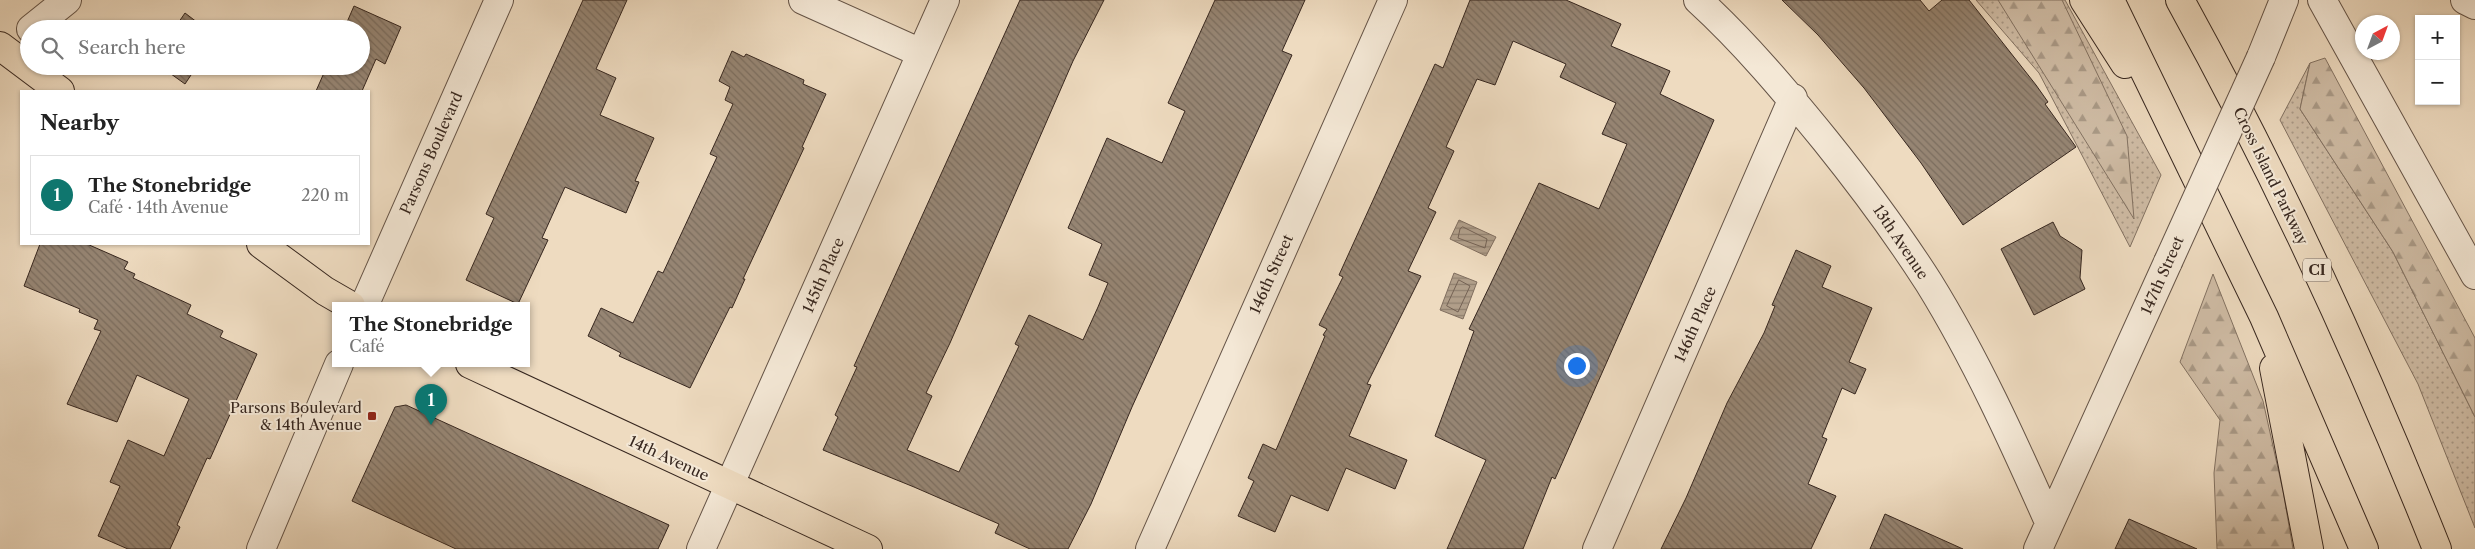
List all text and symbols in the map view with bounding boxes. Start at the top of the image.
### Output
north arrow [2355,15,2400,60]
map controls [2415,15,2460,105]
button: + [2415,15,2460,60]
search box [20,20,370,75]
icon: search [38,34,66,62]
text: Search here [78,36,186,59]
button: − [2415,60,2460,105]
street label: Parsons Boulevard [395,89,467,217]
street label: Cross Island Parkway [2229,104,2313,249]
text: Nearby [40,110,119,135]
text: The Stonebridge [88,174,251,197]
text: 1 [53,185,61,205]
text: 220 m [301,185,349,205]
text: Café · 14th Avenue [88,197,228,217]
street label: 13th Avenue [1869,201,1933,283]
street label: 146th Street [1245,231,1297,317]
street label: 147th Street [2136,232,2188,317]
street label: 145th Place [798,234,848,316]
road number: CI [2303,258,2331,282]
street label: 146th Place [1670,283,1720,365]
popup [332,302,530,367]
text: The Stonebridge [349,313,513,336]
text: Café [349,336,385,356]
your location [1564,353,1590,379]
pin: 1 [415,384,447,425]
place label: Parsons Boulevard & 14th Avenue [230,398,362,434]
marker: Parsons Boulevard & 14th Avenue [366,410,378,422]
street label: 14th Avenue [626,431,712,485]

